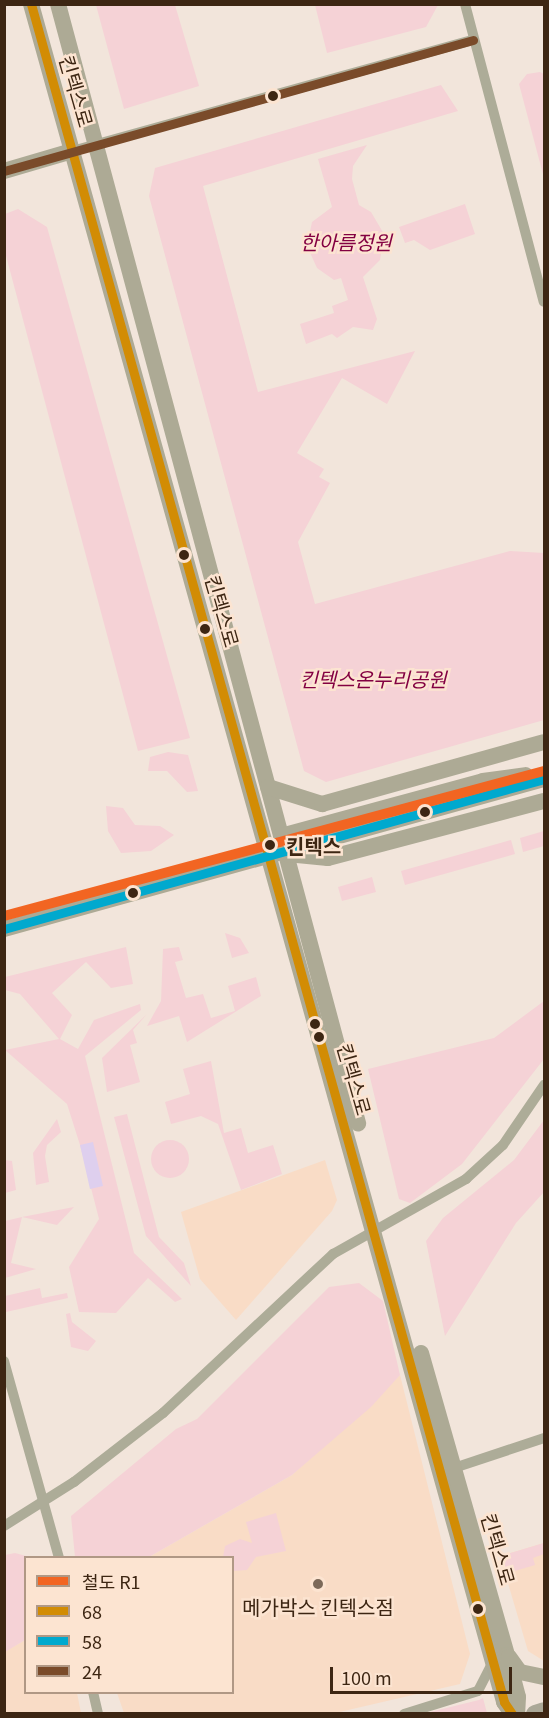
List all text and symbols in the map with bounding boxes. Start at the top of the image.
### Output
street label: 킨텍스로 [55,52,99,130]
unlabelled marker [267,90,279,102]
park label: 한아름정원 [300,229,392,253]
unlabelled marker [178,549,190,561]
street label: 킨텍스로 [201,572,245,650]
unlabelled marker [199,623,211,635]
park label: 킨텍스온누리공원 [299,666,447,690]
unlabelled marker [419,806,431,818]
place label: 킨텍스 [286,833,341,857]
marker: 킨텍스 [259,834,281,856]
unlabelled marker [127,887,139,899]
unlabelled marker [309,1018,321,1030]
unlabelled marker [313,1031,325,1043]
street label: 킨텍스로 [333,1040,377,1118]
street label: 킨텍스로 [477,1510,521,1588]
legend [24,1556,234,1694]
text: 철도 R1 [82,1568,141,1594]
marker: 메가박스 킨텍스점 [311,1577,325,1591]
place label: 메가박스 킨텍스점 [242,1594,394,1618]
text: 68 [82,1598,102,1624]
unlabelled marker [472,1603,484,1615]
text: 58 [82,1628,102,1654]
scale bar [333,1655,514,1693]
text: 24 [82,1658,102,1684]
text: 100 m [341,1664,392,1690]

